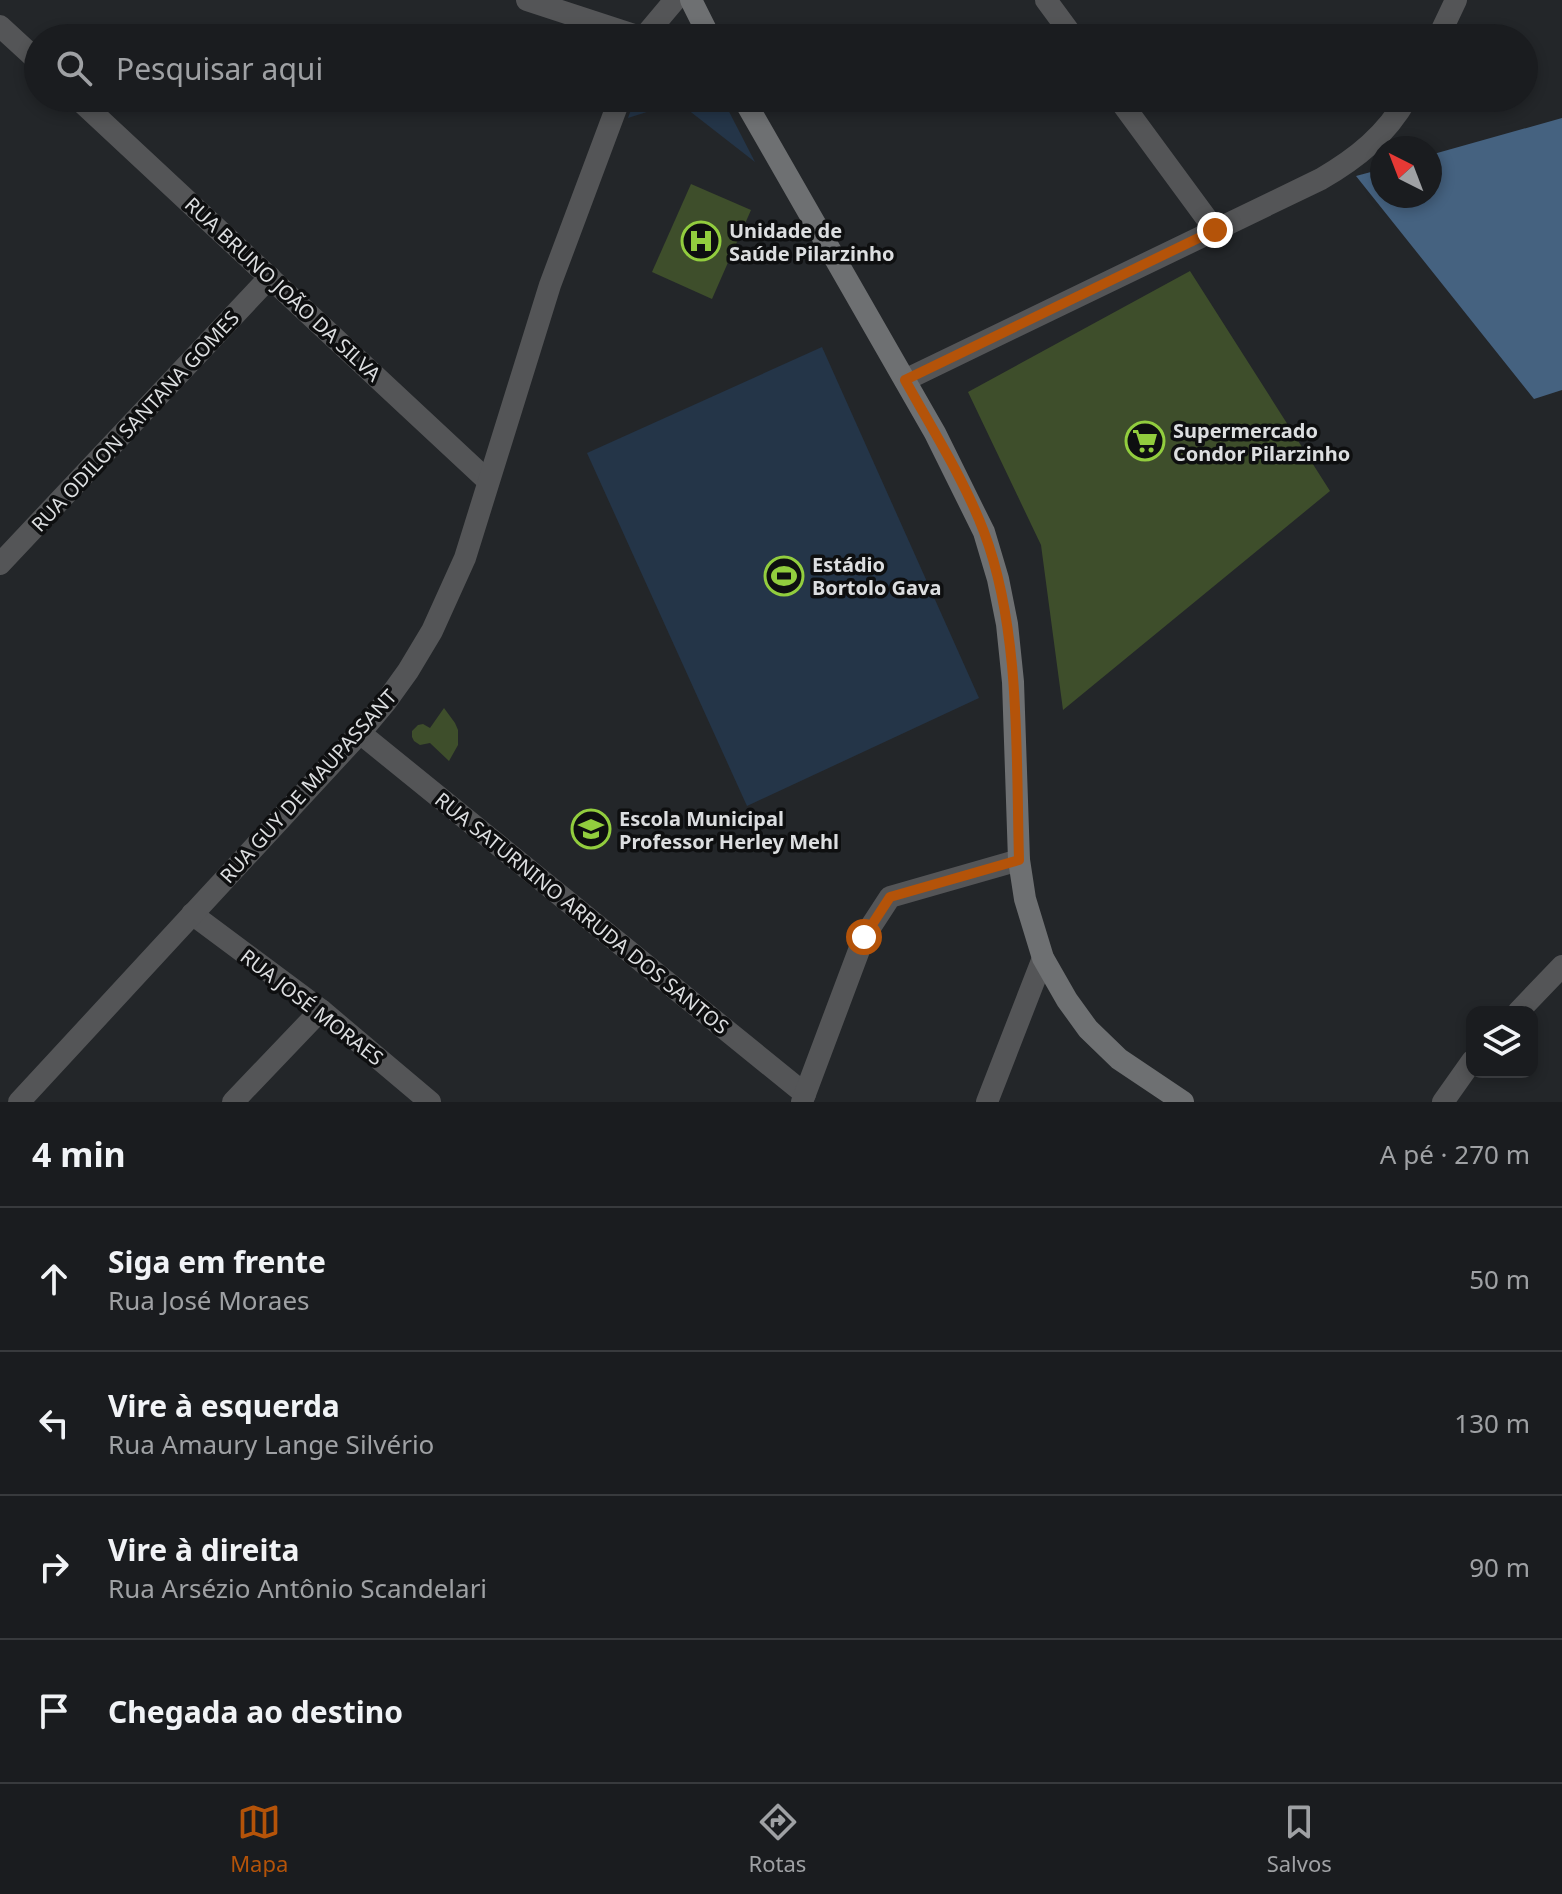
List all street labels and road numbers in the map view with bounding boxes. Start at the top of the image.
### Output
street label: RUA BRUNO JOÃO DA SILVA [179,191,387,387]
street label: RUA ODILON SANTANA GOMES [25,305,245,537]
street label: RUA GUY DE MAUPASSANT [214,683,402,889]
street label: RUA SATURNINO ARRUDA DOS SANTOS [430,786,734,1040]
street label: RUA JOSÉ MORAES [235,943,389,1071]

